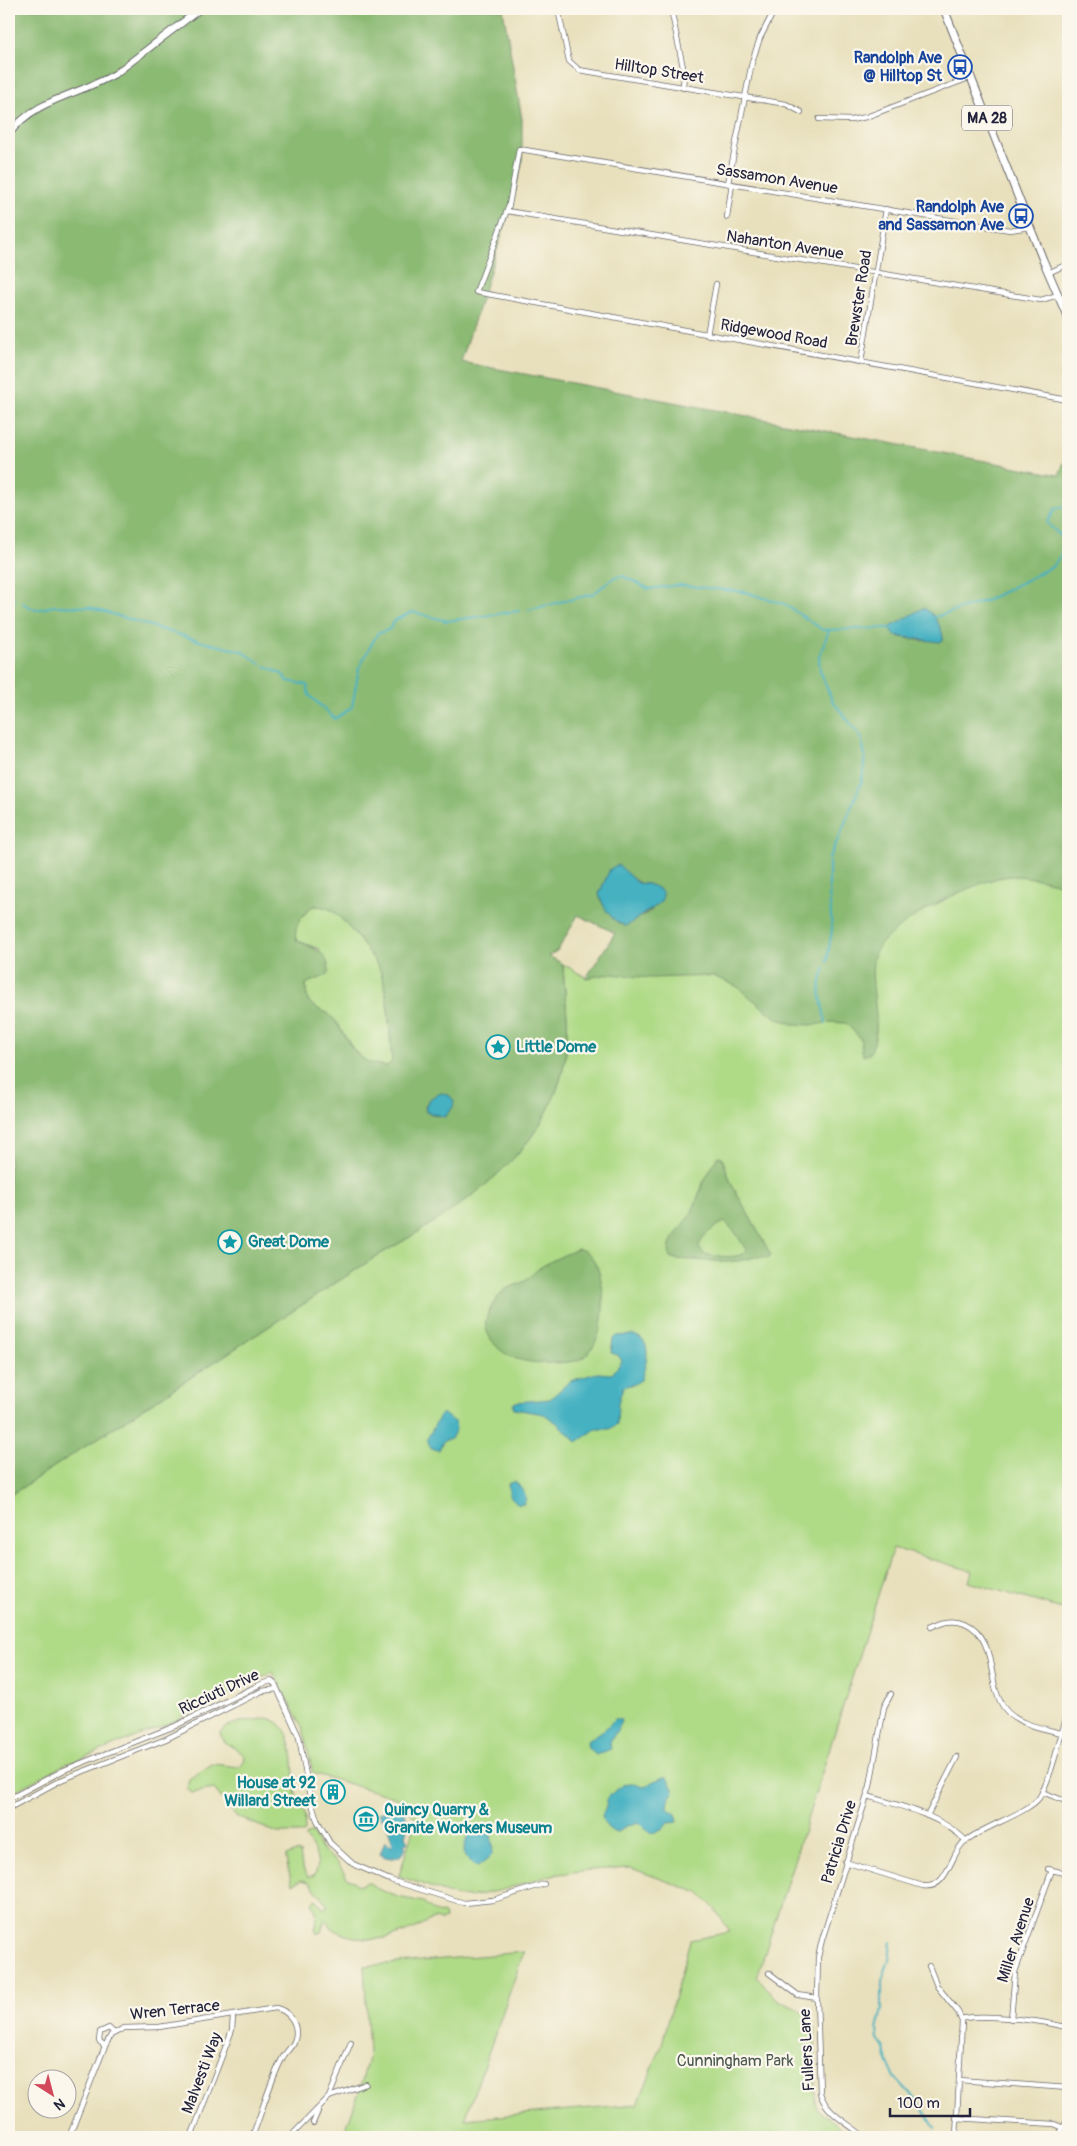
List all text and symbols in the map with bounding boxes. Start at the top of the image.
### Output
place label: Randolph Ave @ Hilltop St [854,48,943,86]
street label: Hilltop Street [613,54,706,88]
bus stop icon: Randolph Ave @ Hilltop St [947,54,973,80]
road number: MA 28 [962,106,1012,130]
street label: Sassamon Avenue [715,160,839,199]
place label: Randolph Ave and Sassamon Ave [878,197,1005,235]
bus stop icon: Randolph Ave and Sassamon Ave [1008,203,1034,229]
street label: Nahanton Avenue [725,226,845,264]
street label: Brewster Road [842,249,876,347]
street label: Ridgewood Road [719,315,829,353]
place icon: Little Dome [485,1034,511,1060]
place label: Little Dome [516,1037,597,1057]
place icon: Great Dome [217,1229,243,1255]
place label: Great Dome [248,1232,330,1252]
street label: Ricciuti Drive [176,1665,262,1719]
place label: House at 92 Willard Street [224,1773,317,1811]
building icon: House at 92 Willard Street [320,1779,346,1805]
street label: Patricia Drive [817,1798,861,1886]
place label: Quincy Quarry & Granite Workers Museum [384,1800,552,1838]
museum icon: Quincy Quarry & Granite Workers Museum [353,1806,379,1832]
street label: Miller Avenue [993,1895,1039,1985]
street label: Wren Terrace [129,1995,221,2025]
street label: Fullers Lane [795,2008,819,2092]
street label: Malvesti Way [177,2029,227,2117]
park label: Cunningham Park [677,2051,794,2071]
north arrow [28,2068,78,2118]
scale bar [890,2086,970,2118]
text: N [51,2094,68,2114]
text: 100 m [897,2094,940,2113]

